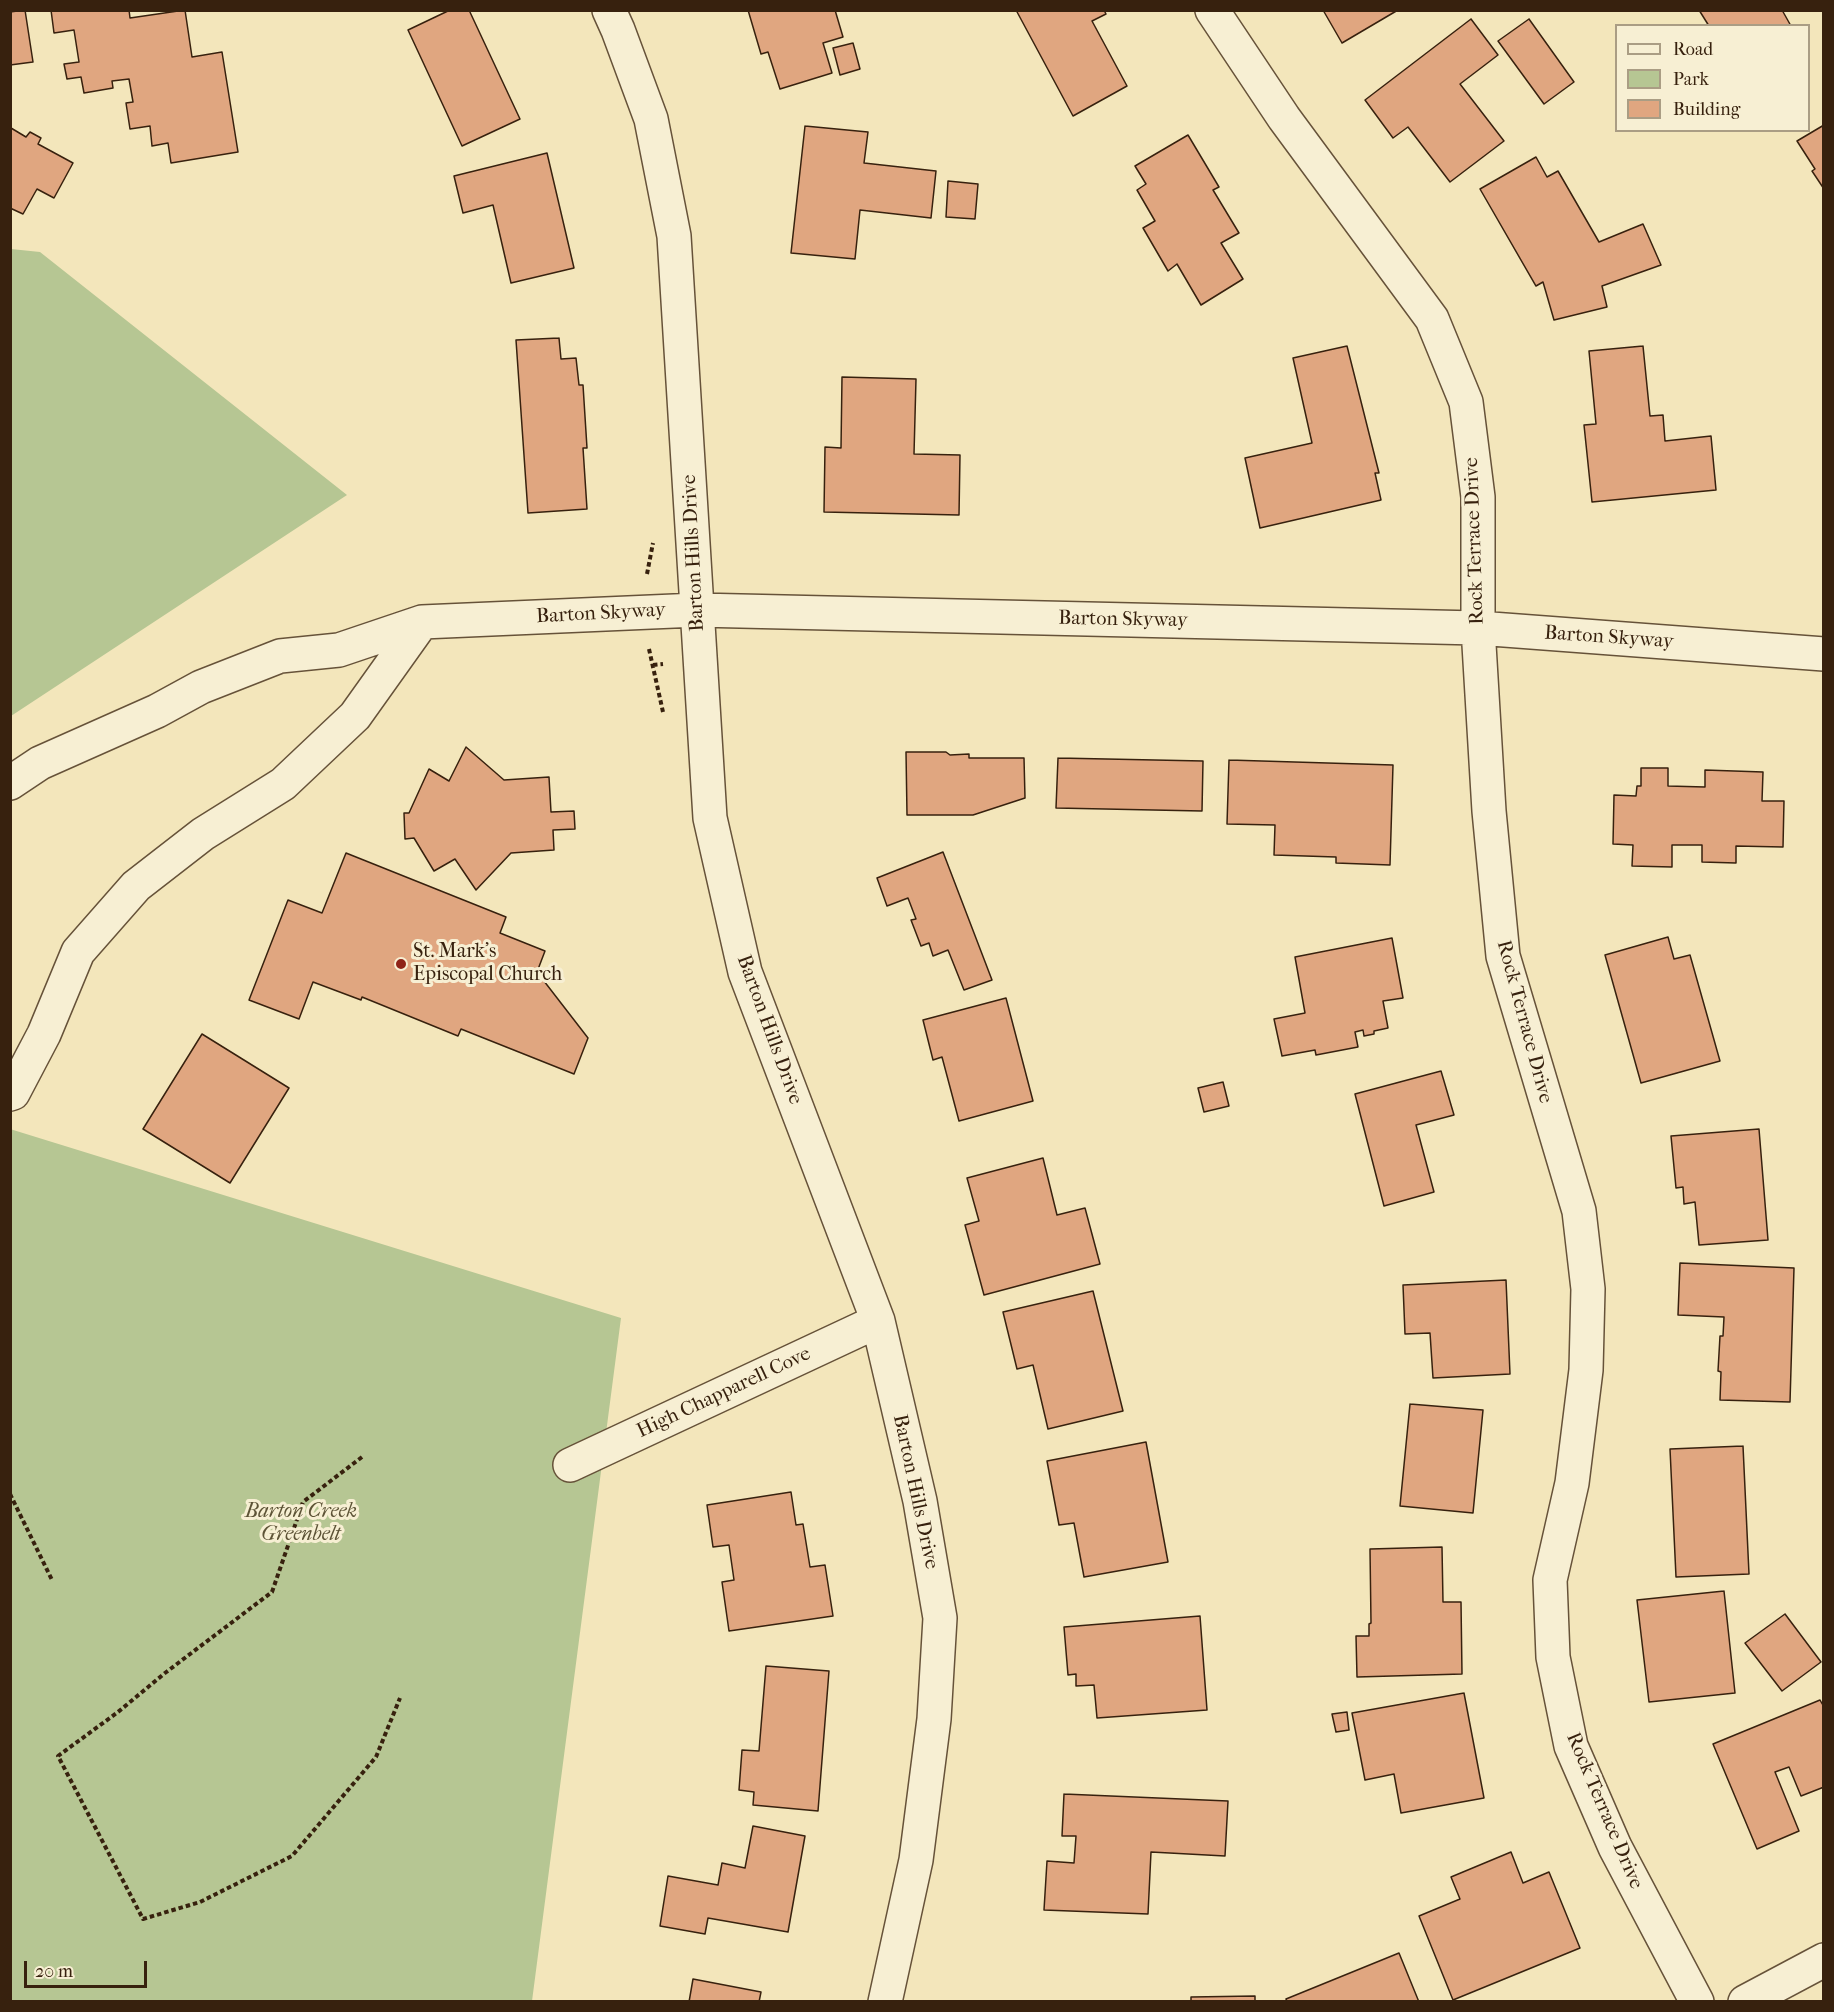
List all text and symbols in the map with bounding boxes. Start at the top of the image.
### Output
legend [1615,24,1810,132]
text: Road [1673,39,1713,60]
text: Park [1673,69,1709,90]
text: Building [1673,99,1740,120]
street label: Rock Terrace Drive [1460,457,1490,625]
street label: Barton Hills Drive [678,474,710,632]
street label: Barton Skyway [536,599,666,629]
street label: Barton Skyway [1058,607,1188,633]
street label: Barton Skyway [1544,622,1674,654]
street label: Rock Terrace Drive [1491,938,1557,1106]
place label: St. Mark's Episcopal Church [413,940,562,987]
street label: Barton Hills Drive [731,952,807,1108]
marker: St. Mark's Episcopal Church [394,957,408,971]
street label: High Chapparell Cove [633,1342,815,1444]
street label: Barton Hills Drive [887,1413,943,1571]
park label: Barton Creek Greenbelt [245,1500,357,1547]
street label: Rock Terrace Drive [1560,1729,1648,1893]
scale bar [27,1949,150,1987]
text: 20 m [35,1961,73,1982]

